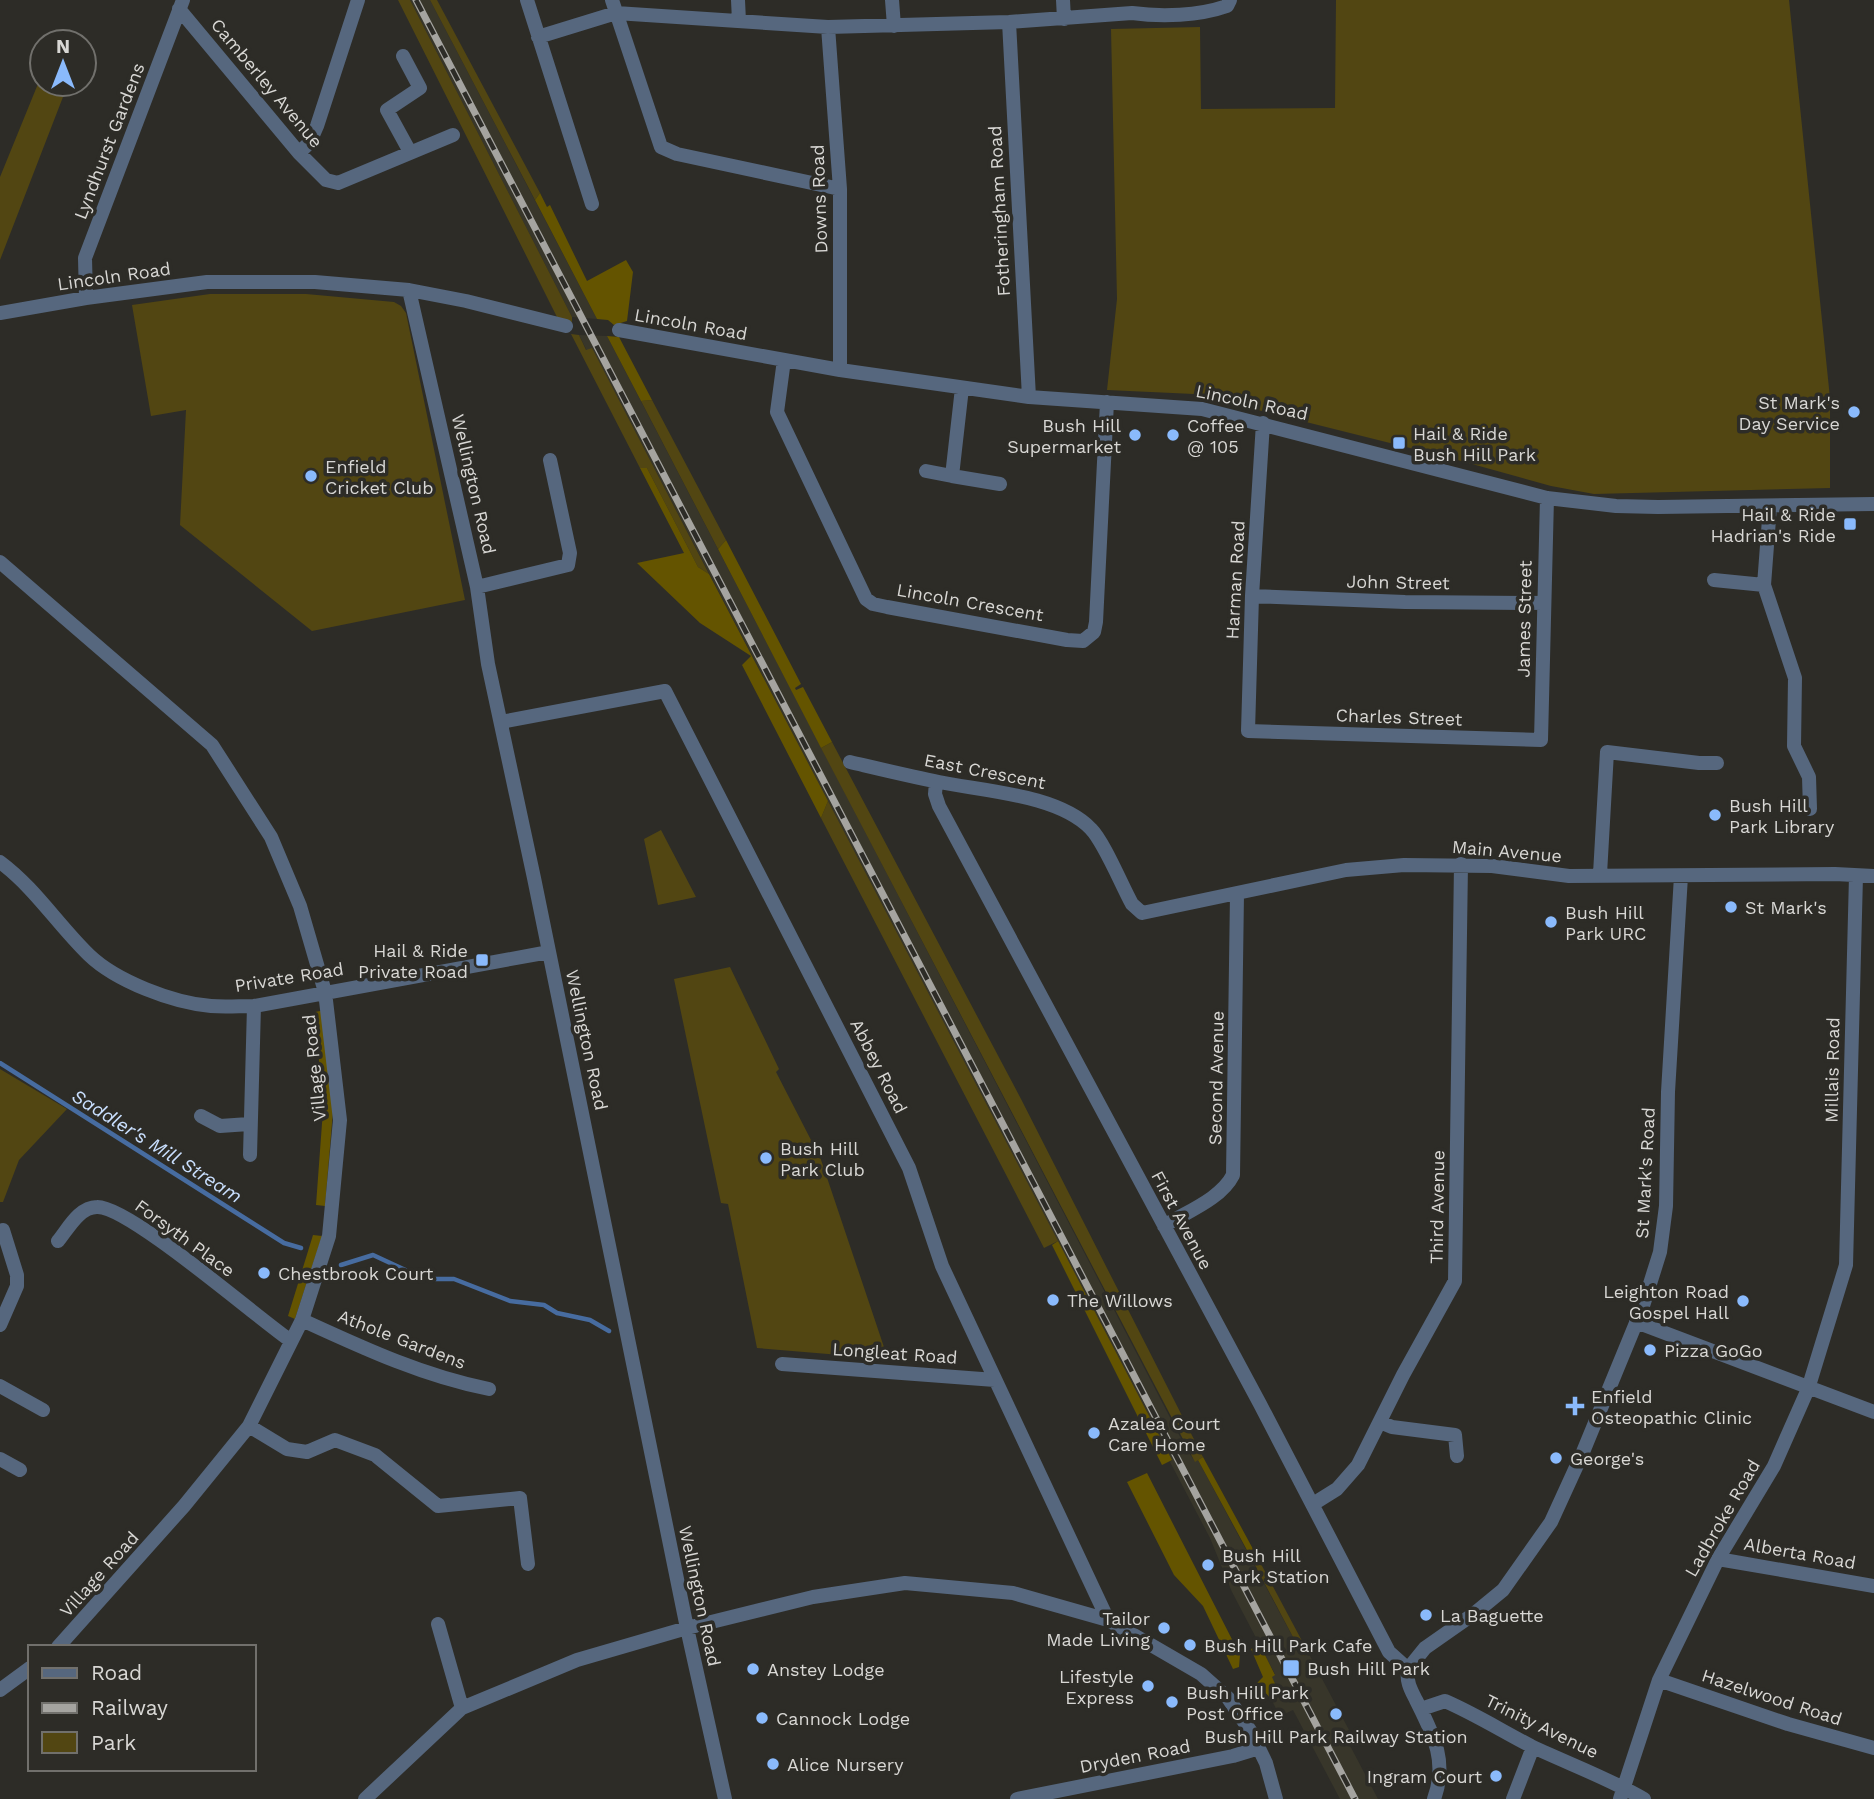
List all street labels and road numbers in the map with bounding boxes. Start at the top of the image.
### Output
street label: Camberley Avenue [207,14,327,152]
street label: Lyndhurst Gardens [69,60,149,222]
street label: Fotheringham Road [984,125,1014,297]
street label: Downs Road [807,144,831,254]
street label: Lincoln Road [56,258,172,294]
street label: Lincoln Road [633,304,749,344]
street label: Lincoln Road [1194,380,1310,424]
street label: Wellington Road [448,412,500,556]
street label: Harman Road [1221,520,1249,640]
street label: James Street [1512,560,1536,678]
street label: John Street [1346,571,1450,593]
street label: Lincoln Crescent [895,579,1045,625]
street label: Charles Street [1335,704,1463,730]
street label: East Crescent [923,749,1048,793]
street label: Main Avenue [1451,836,1563,866]
street label: Private Road [233,958,345,996]
street label: Wellington Road [562,968,612,1112]
street label: Second Avenue [1204,1011,1228,1145]
street label: Village Road [298,1013,330,1123]
street label: Abbey Road [846,1015,912,1117]
street label: Millais Road [1821,1017,1843,1123]
street label: St Mark's Road [1631,1107,1659,1239]
street label: Third Avenue [1426,1150,1448,1264]
street label: First Avenue [1147,1167,1217,1273]
street label: Forsyth Place [131,1195,239,1281]
street label: Athole Gardens [335,1305,469,1373]
street label: Longleat Road [832,1338,958,1368]
street label: Ladbroke Road [1680,1456,1764,1580]
street label: Wellington Road [675,1524,725,1668]
street label: Village Road [55,1527,143,1621]
street label: Alberta Road [1742,1533,1858,1573]
street label: Hazelwood Road [1699,1664,1845,1730]
street label: Trinity Avenue [1482,1690,1602,1762]
street label: Dryden Road [1078,1735,1192,1777]

